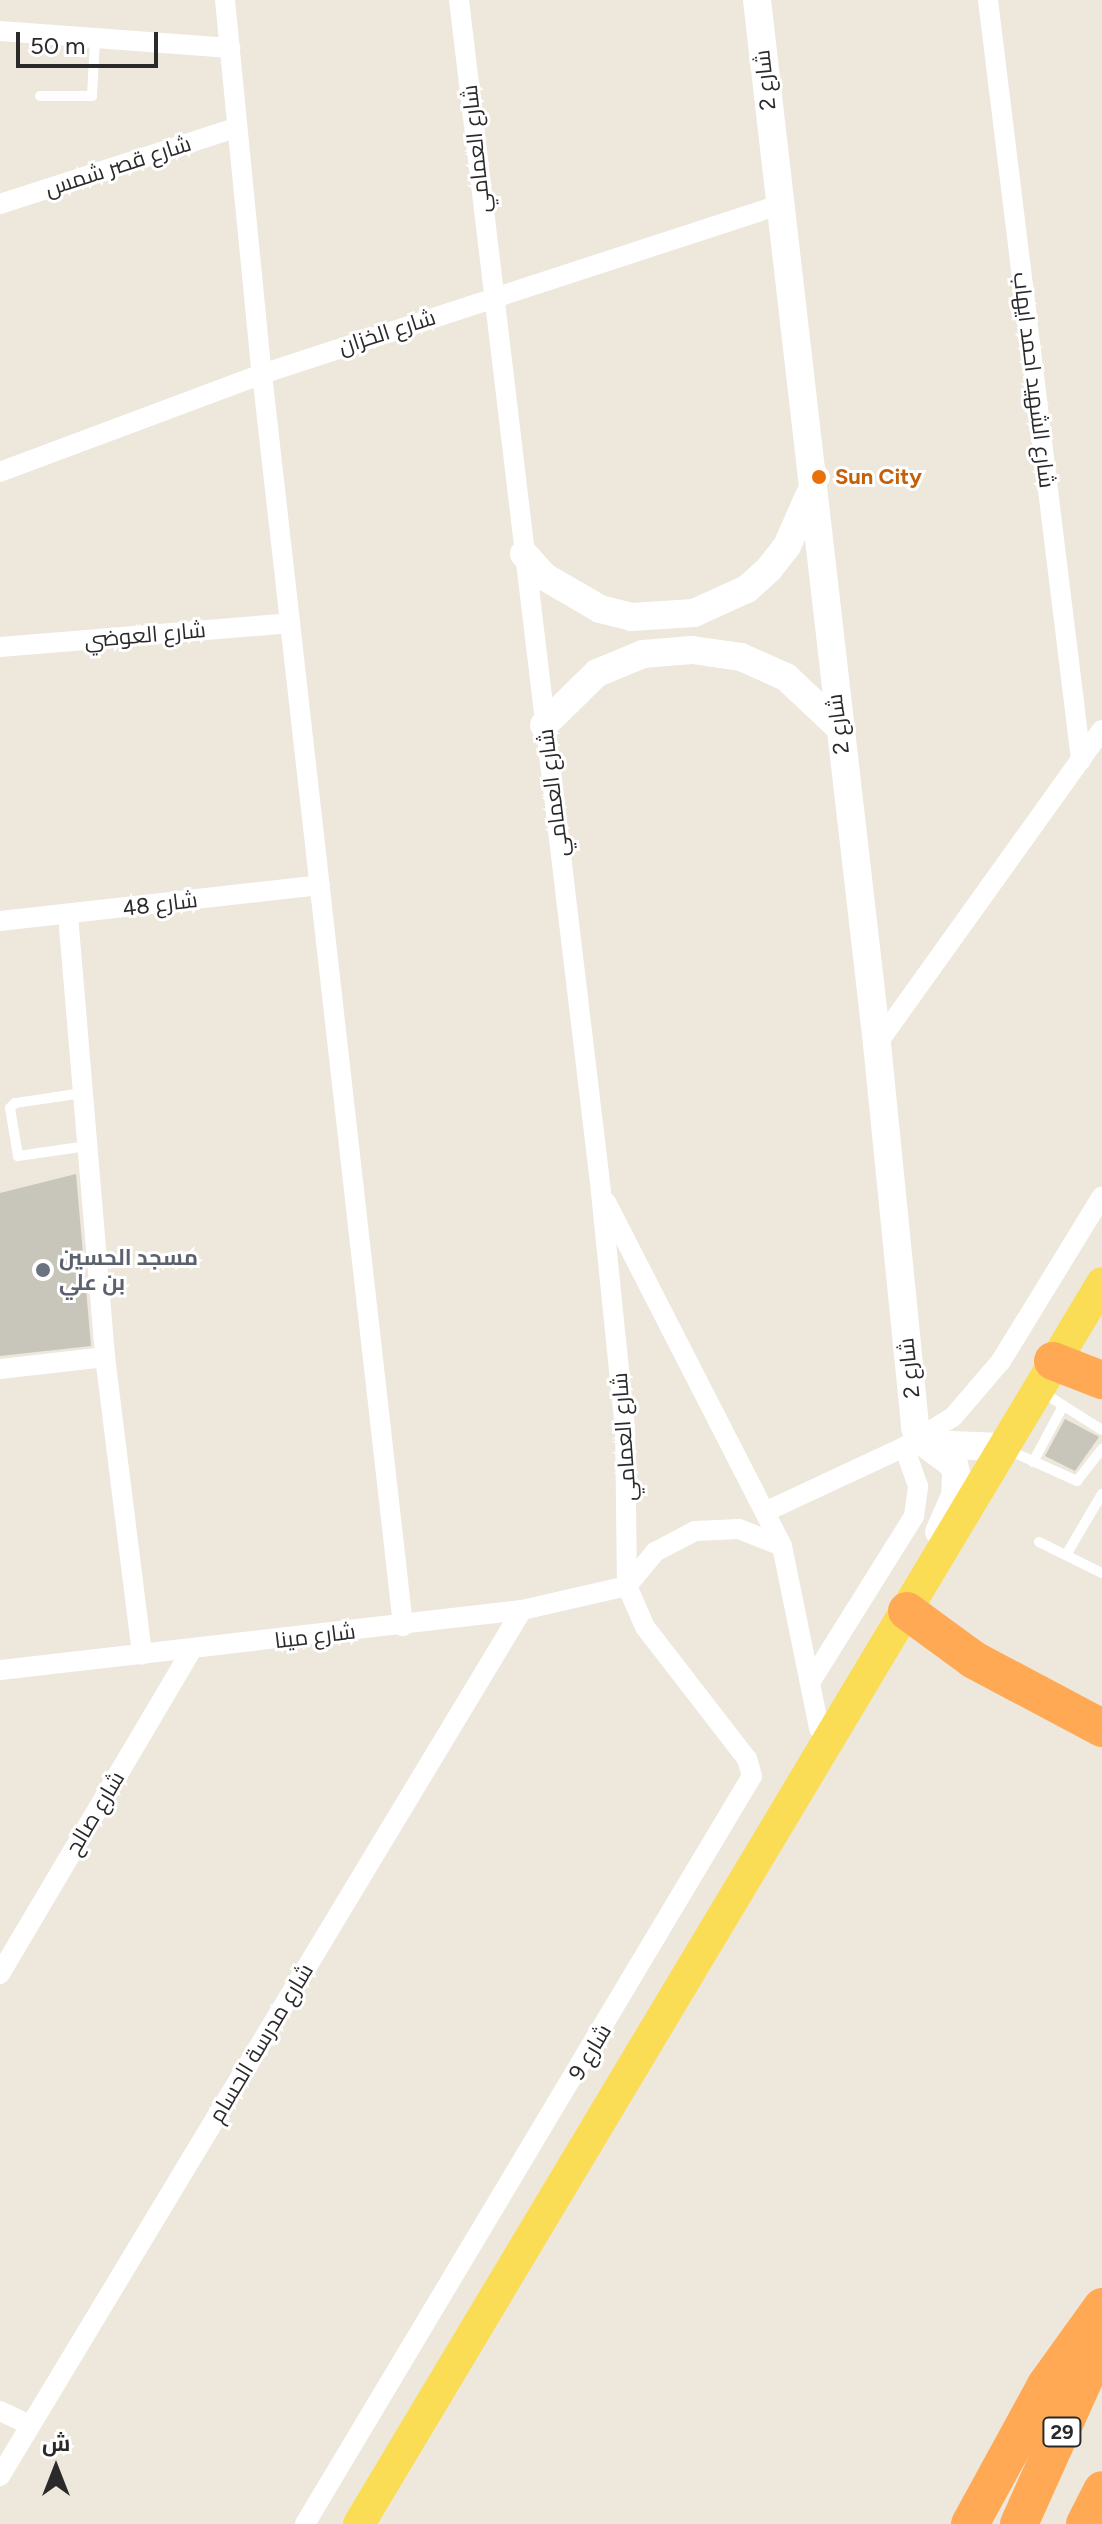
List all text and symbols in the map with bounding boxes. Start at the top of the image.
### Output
scale bar [20,16,162,66]
text: 50 m [30,31,86,60]
street label: شارع 2 [749,49,781,111]
street label: شارع العمامي [456,84,496,214]
street label: شارع قصر شمس [42,130,194,202]
street label: شارع الشهيد احمد ايهاب [1008,270,1060,490]
street label: شارع الخزان [335,304,439,360]
place label: Sun City [835,464,922,490]
marker: Sun City [810,468,828,486]
street label: شارع العوضي [83,617,207,653]
street label: شارع 2 [821,692,855,756]
street label: شارع العمامي [532,727,574,859]
street label: شارع 48 [121,886,199,922]
place label: مسجد الحسين بن علي [59,1244,198,1296]
marker: مسجد الحسين بن علي [34,1261,52,1279]
street label: شارع 2 [893,1337,925,1399]
street label: شارع العمامي [606,1372,642,1502]
street label: شارع مينا [273,1618,357,1654]
street label: شارع صالح [60,1767,130,1859]
street label: شارع مدرسة الحسام [203,1959,319,2127]
street label: شارع 9 [563,2019,617,2085]
road number: 29 [1042,2416,1082,2448]
north arrow [16,2428,96,2508]
text: ش [42,2430,70,2457]

